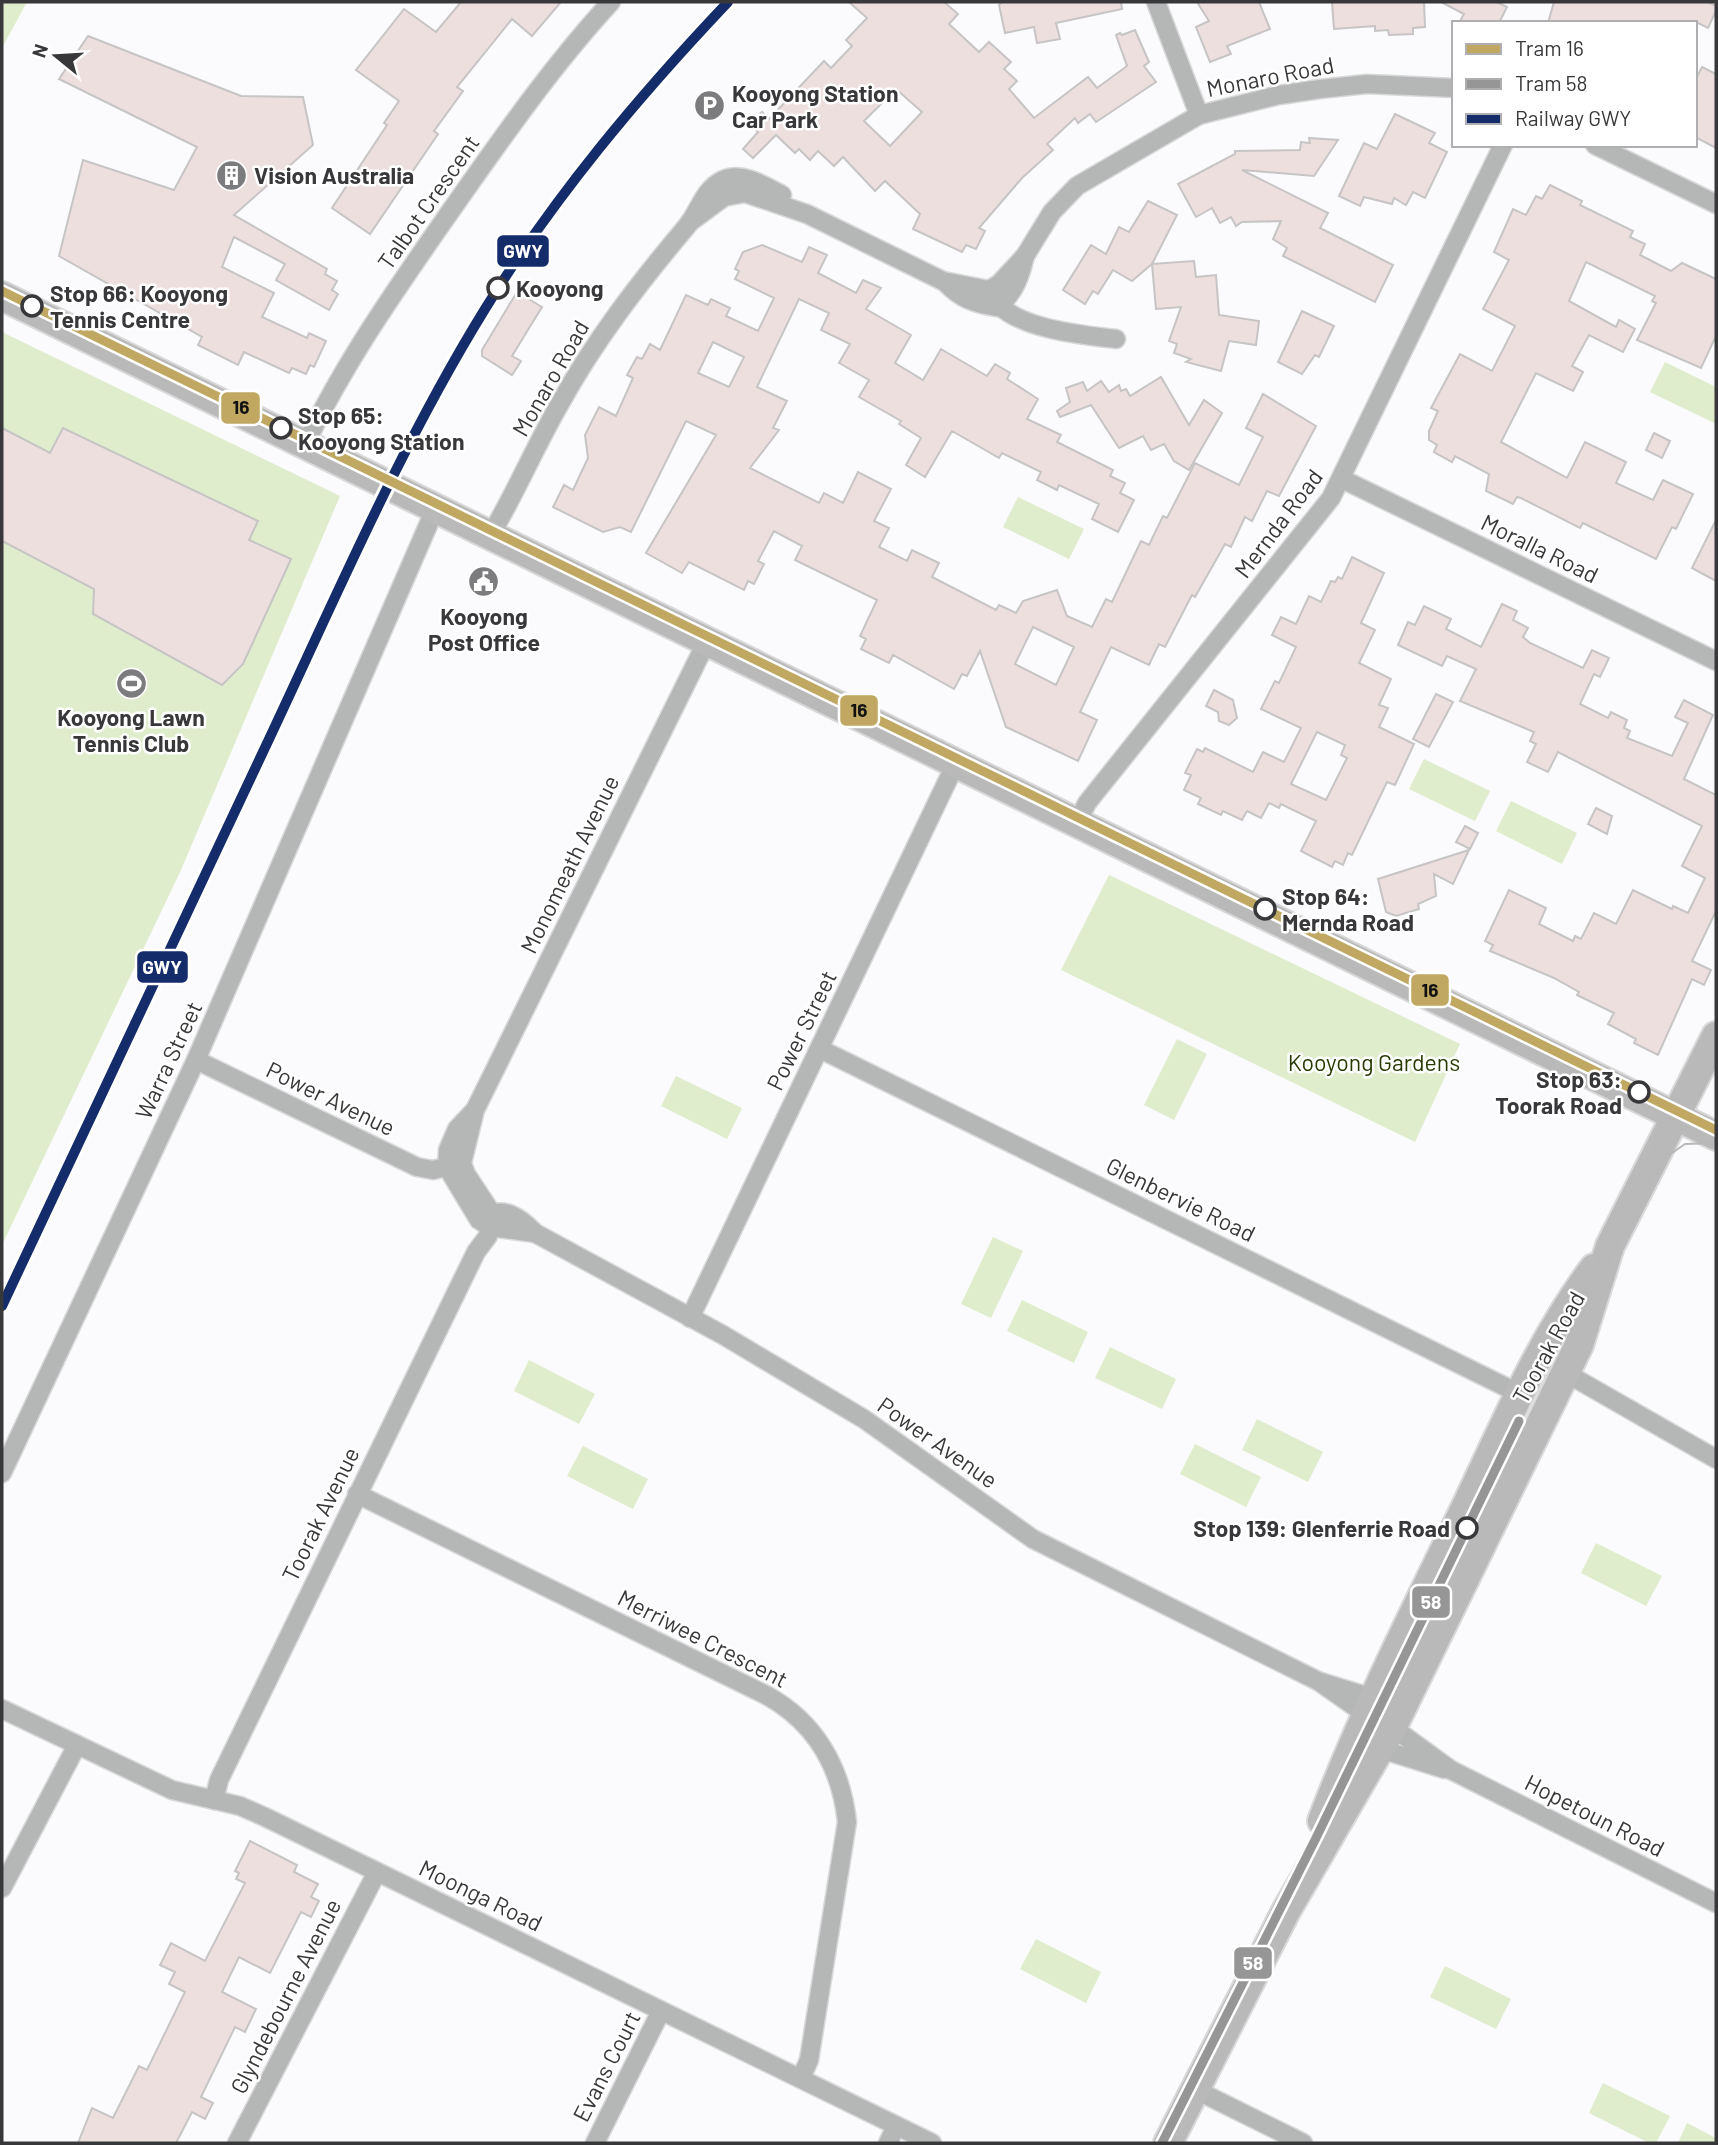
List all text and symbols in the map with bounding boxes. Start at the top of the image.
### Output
north arrow [21,21,91,91]
legend [1452,21,1697,147]
text: Tram 16 [1515,35,1584,60]
text: N [26,41,52,60]
street label: Monaro Road [1204,50,1336,102]
text: Tram 58 [1515,70,1587,95]
place label: Kooyong Station Car Park [732,79,898,133]
parking icon: Kooyong Station Car Park [692,89,726,123]
text: Railway GWY [1515,105,1631,130]
street label: Talbot Crescent [371,129,485,275]
building icon: Vision Australia [214,158,248,192]
place label: Vision Australia [254,161,414,189]
line badge: GWY [496,234,550,268]
text: GWY [503,239,543,262]
place label: Kooyong [516,274,604,302]
marker: Kooyong [487,277,509,299]
place label: Stop 66: Kooyong Tennis Centre [50,279,228,333]
marker: Stop 66: Kooyong Tennis Centre [21,295,43,317]
street label: Monaro Road [506,315,594,441]
line badge: 16 [220,391,261,425]
text: 16 [233,395,249,418]
place label: Stop 65: Kooyong Station [298,401,464,455]
marker: Stop 65: Kooyong Station [270,417,292,439]
street label: Mernda Road [1228,463,1328,583]
street label: Moralla Road [1477,508,1603,588]
public building icon: Kooyong Post Office [467,565,501,599]
place label: Kooyong Post Office [428,602,540,656]
sports icon: Kooyong Lawn Tennis Club [114,666,148,700]
line badge: 16 [839,694,879,727]
text: 16 [851,698,867,721]
place label: Kooyong Lawn Tennis Club [57,703,205,757]
street label: Monomeath Avenue [514,770,624,958]
place label: Stop 64: Mernda Road [1282,882,1414,936]
marker: Stop 64: Mernda Road [1254,898,1276,920]
line badge: GWY [136,950,189,984]
text: GWY [142,955,182,978]
street label: Power Street [760,966,842,1094]
line badge: 16 [1410,973,1450,1007]
text: 16 [1422,978,1438,1001]
street label: Warra Street [129,997,207,1123]
park label: Kooyong Gardens [1288,1048,1460,1076]
street label: Power Avenue [262,1055,400,1141]
place label: Stop 63: Toorak Road [1495,1065,1622,1119]
marker: Stop 63: Toorak Road [1628,1081,1650,1103]
street label: Glenbervie Road [1102,1151,1260,1247]
street label: Toorak Road [1506,1286,1590,1408]
street label: Power Avenue [873,1390,1003,1494]
street label: Toorak Avenue [275,1442,365,1586]
place label: Stop 139: Glenferrie Road [1193,1514,1450,1542]
marker: Stop 139: Glenferrie Road [1456,1517,1478,1539]
street label: Merriwee Crescent [613,1583,793,1693]
line badge: 58 [1411,1585,1451,1619]
text: 58 [1421,1590,1441,1613]
street label: Hopetoun Road [1521,1768,1669,1862]
street label: Moonga Road [415,1853,547,1937]
street label: Glyndebourne Avenue [224,1894,346,2098]
line badge: 58 [1233,1946,1273,1980]
text: 58 [1243,1951,1263,1974]
street label: Evans Court [566,2006,646,2126]

